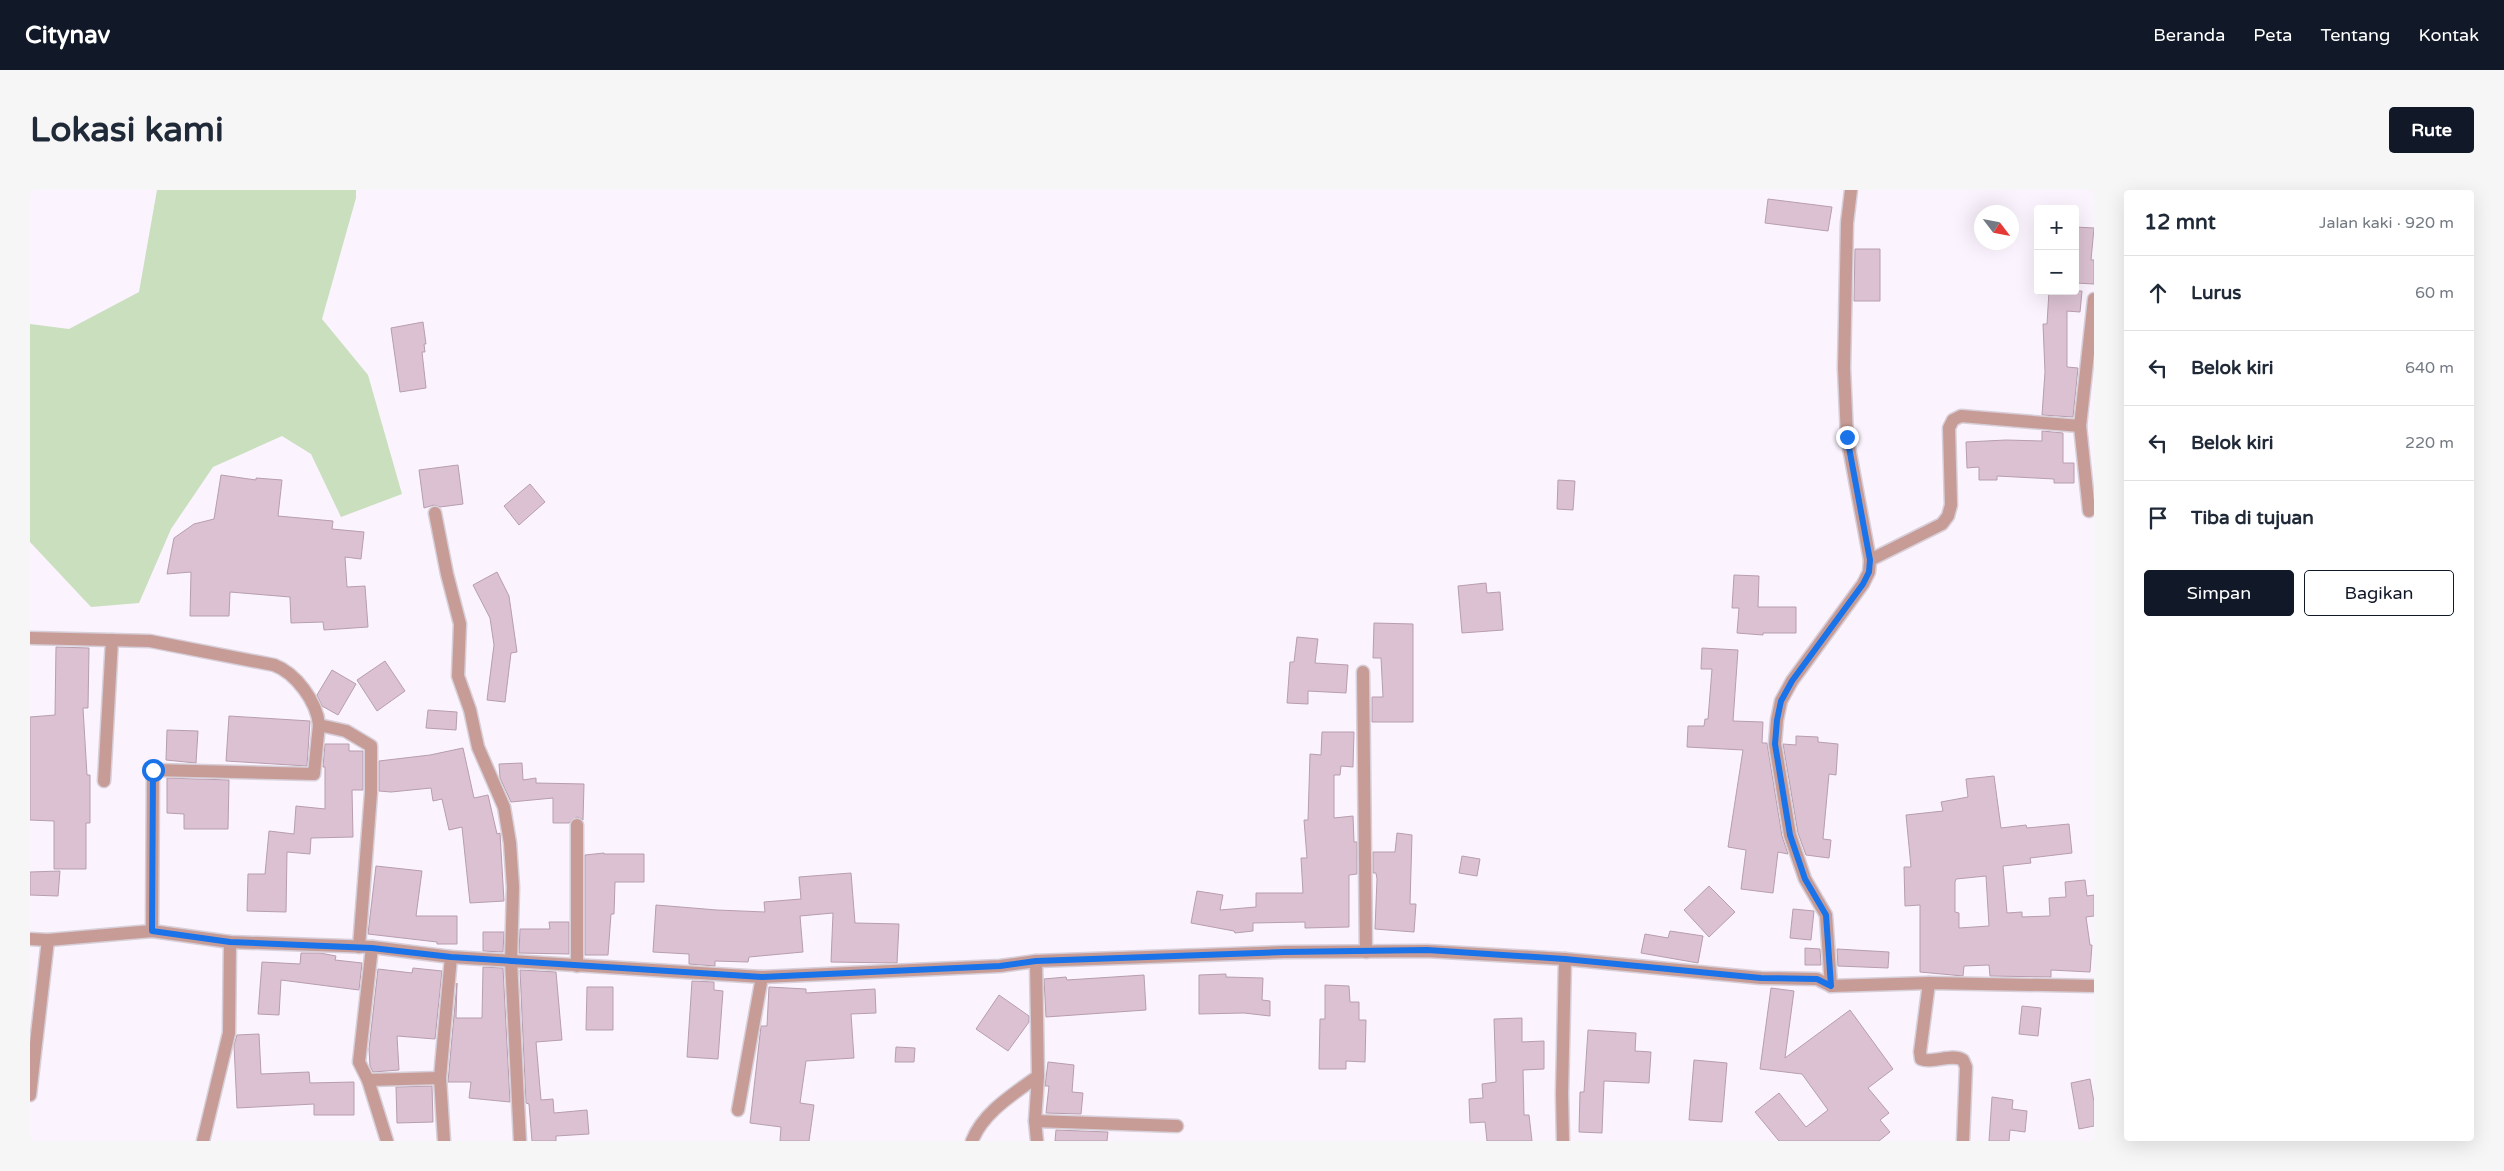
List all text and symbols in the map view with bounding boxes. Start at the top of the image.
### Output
text: Citynav [25,21,110,50]
text: Beranda [2153,24,2225,46]
text: Peta [2253,24,2292,46]
text: Tentang [2320,24,2390,46]
text: Kontak [2418,24,2479,46]
button: Rute [2389,107,2474,153]
text: Lokasi kami [30,109,224,151]
north arrow [1974,205,2019,250]
map controls [2034,205,2079,295]
button: + [2034,205,2079,250]
text: 12 mnt [2144,210,2216,235]
text: Jalan kaki · 920 m [2319,213,2454,233]
button: − [2034,250,2079,295]
icon: ahead [2144,279,2172,307]
text: Lurus [2191,282,2241,304]
text: 60 m [2415,283,2454,303]
icon: left [2144,354,2172,382]
text: Belok kiri [2191,357,2274,379]
text: 640 m [2405,358,2454,378]
route end [1836,426,1859,449]
icon: left [2144,429,2172,457]
text: Belok kiri [2191,432,2274,454]
text: 220 m [2405,433,2454,453]
icon: arrive [2144,504,2172,532]
text: Tiba di tujuan [2191,507,2314,529]
button: Simpan [2144,570,2294,616]
button: Bagikan [2304,570,2454,616]
route start [142,759,165,782]

